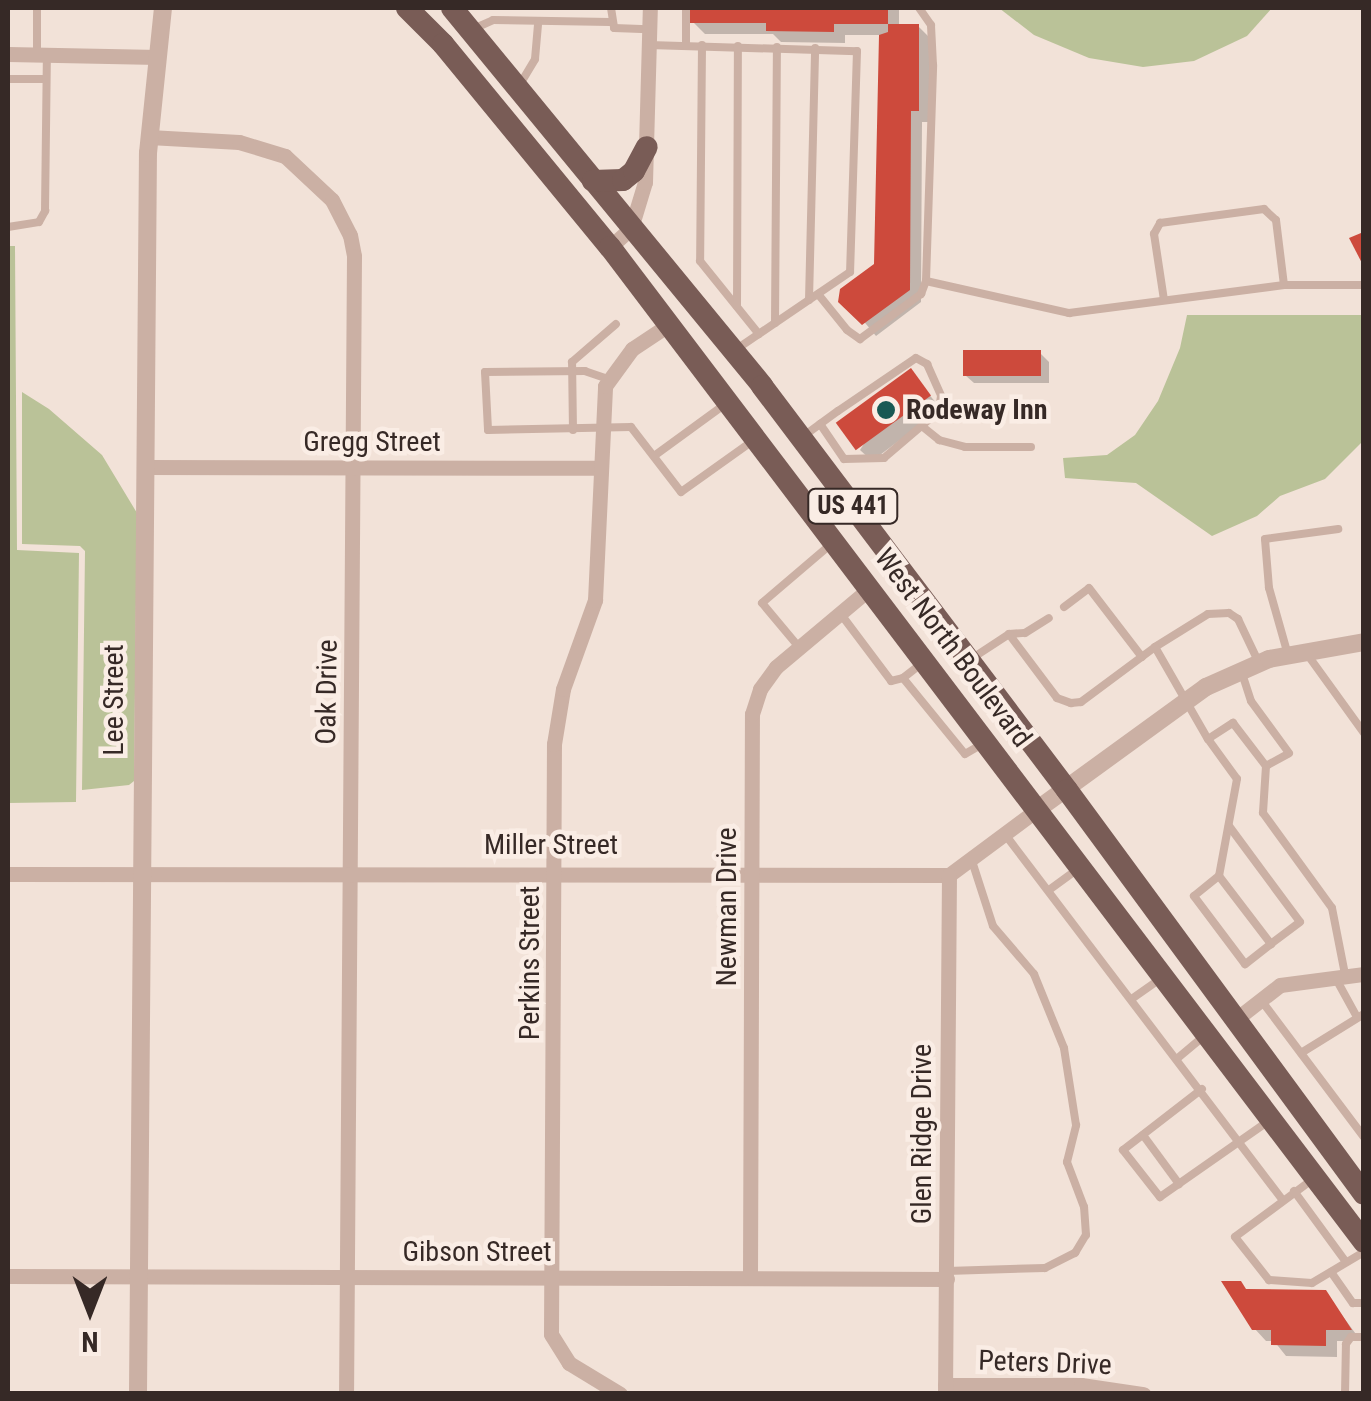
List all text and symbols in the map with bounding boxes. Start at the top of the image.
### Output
place label: Rodeway Inn [906,393,1047,427]
marker: Rodeway Inn [875,399,897,421]
street label: Gregg Street [303,425,441,459]
road number: US 441 [806,486,900,526]
street label: West North Boulevard [867,542,1039,754]
street label: Oak Drive [309,639,345,745]
street label: Lee Street [97,644,131,756]
street label: Newman Drive [710,827,744,987]
street label: Miller Street [484,828,618,862]
street label: Perkins Street [513,886,547,1040]
street label: Glen Ridge Drive [905,1044,939,1224]
street label: Gibson Street [402,1235,552,1269]
north arrow [40,1261,140,1361]
text: N [81,1325,99,1358]
street label: Peters Drive [978,1344,1112,1382]

